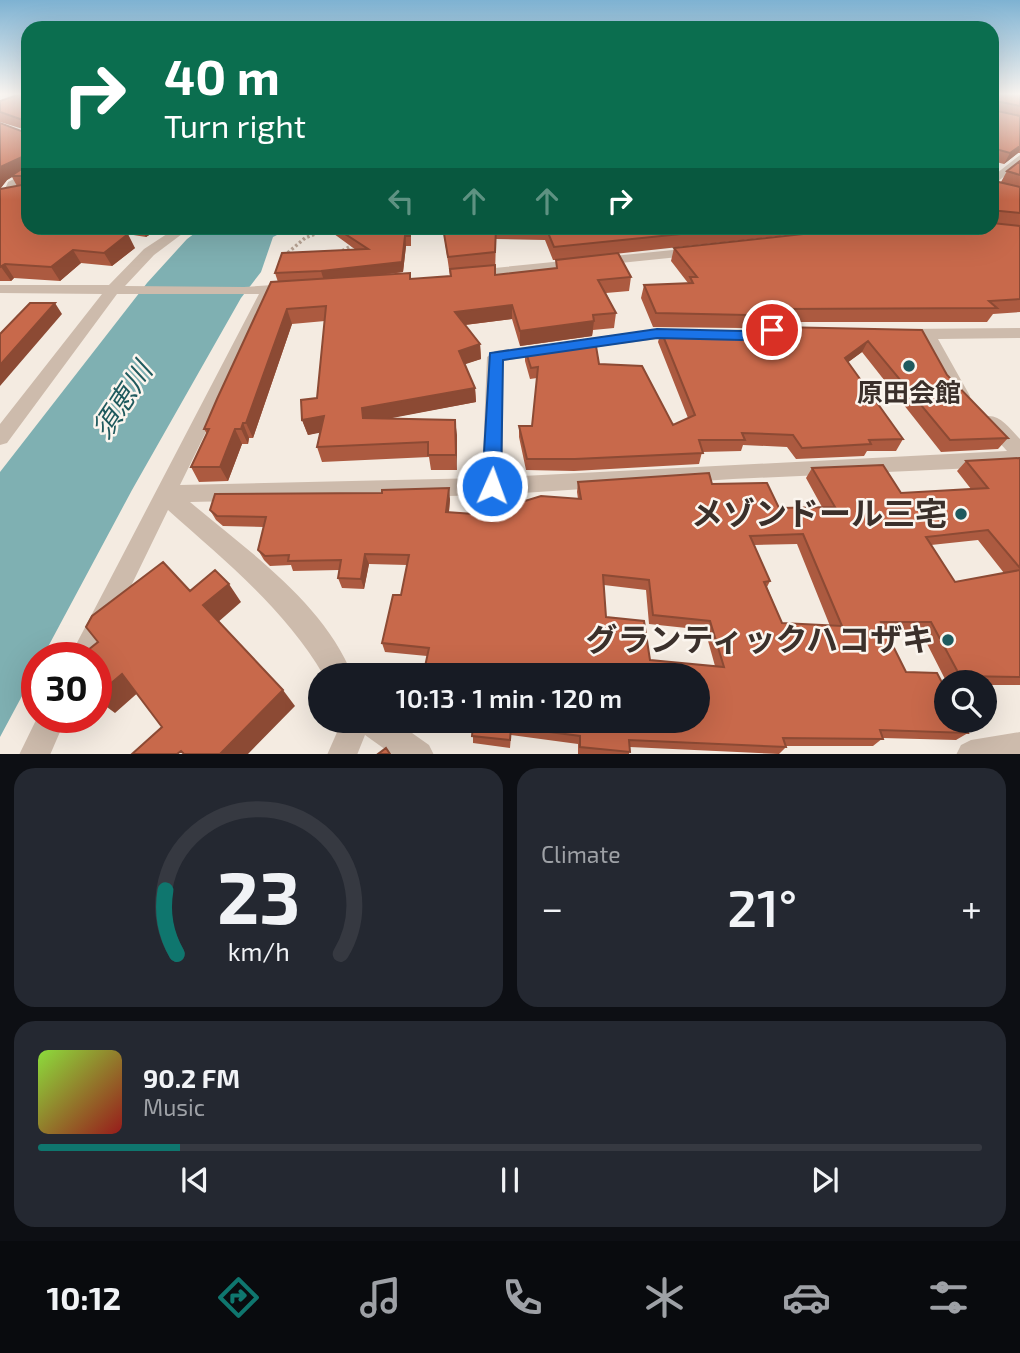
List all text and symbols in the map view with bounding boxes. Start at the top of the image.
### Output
text: 40 m [164,46,280,105]
icon: right [49,49,140,140]
text: Turn right [164,106,306,144]
icon: left [382,182,420,220]
icon: ahead [455,182,493,220]
icon: ahead [528,182,566,220]
icon: right [601,182,639,220]
pin [742,300,802,360]
icon: arrive [753,311,791,349]
water label: 須恵川 [84,352,160,444]
marker: 原田会館 [901,358,917,374]
place label: 原田会館 [857,376,961,407]
position arrow [455,449,529,523]
place label: メゾンドール三宅 [691,493,947,531]
marker: メゾンドール三宅 [953,506,969,522]
place label: グランティックハコザキ [586,619,934,657]
marker: グランティックハコザキ [940,632,956,648]
speed limit sign: 30 [21,642,112,733]
map controls [934,670,997,733]
button: search [934,670,997,733]
text: 10:13 · 1 min · 120 m [396,682,622,713]
text: Climate [541,840,621,868]
text: 23 [217,851,300,939]
text: 21° [727,875,797,937]
text: − [541,884,563,930]
text: + [961,884,982,930]
text: km/h [227,935,290,965]
text: 90.2 FM [143,1062,240,1093]
text: Music [143,1093,205,1121]
icon: previous [176,1161,214,1199]
icon: pause [491,1161,529,1199]
icon: next [806,1161,844,1199]
icon: directions [214,1273,263,1322]
icon: music [356,1273,405,1322]
icon: phone [498,1273,547,1322]
icon: climate [640,1273,689,1322]
icon: car [782,1273,831,1322]
icon: filters [924,1273,973,1322]
text: 10:12 [47,1278,121,1316]

